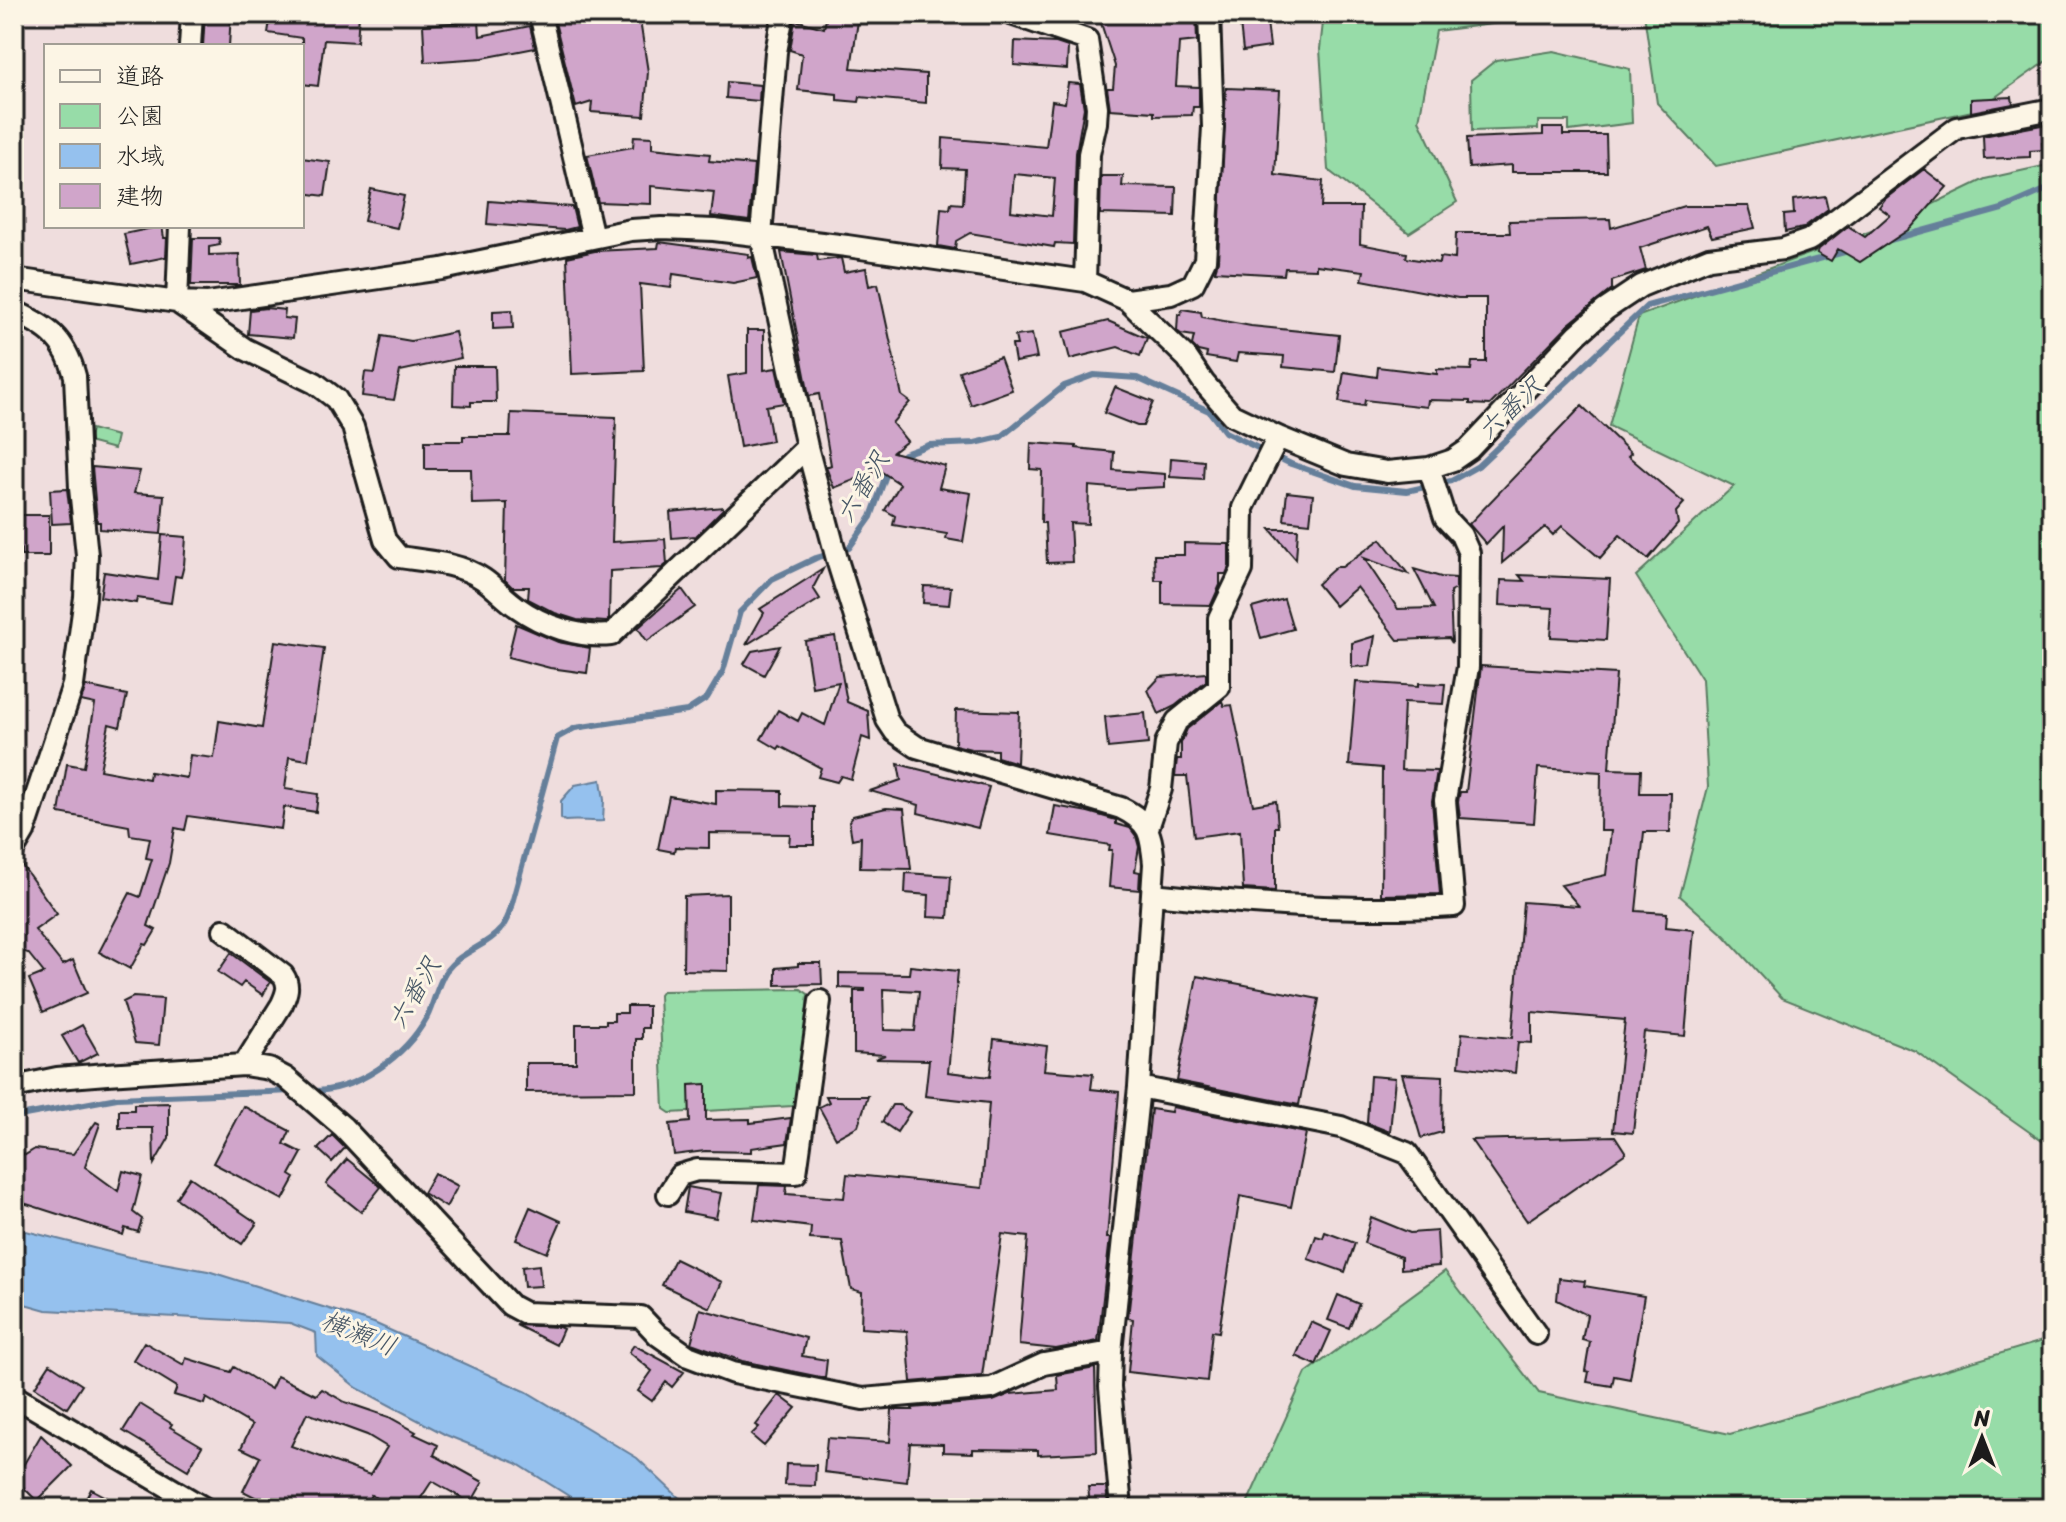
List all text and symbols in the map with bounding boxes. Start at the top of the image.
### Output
legend [44,44,304,228]
text: 道路 [116,55,164,97]
text: 公園 [116,95,164,137]
text: 水域 [116,135,164,177]
text: 建物 [116,175,164,217]
water label: 六番沢 [1466,364,1555,451]
water label: 六番沢 [822,441,902,532]
water label: 六番沢 [375,947,454,1038]
water label: 横瀬川 [314,1297,404,1369]
north arrow [1942,1398,2022,1478]
text: N [1973,1399,1990,1438]

